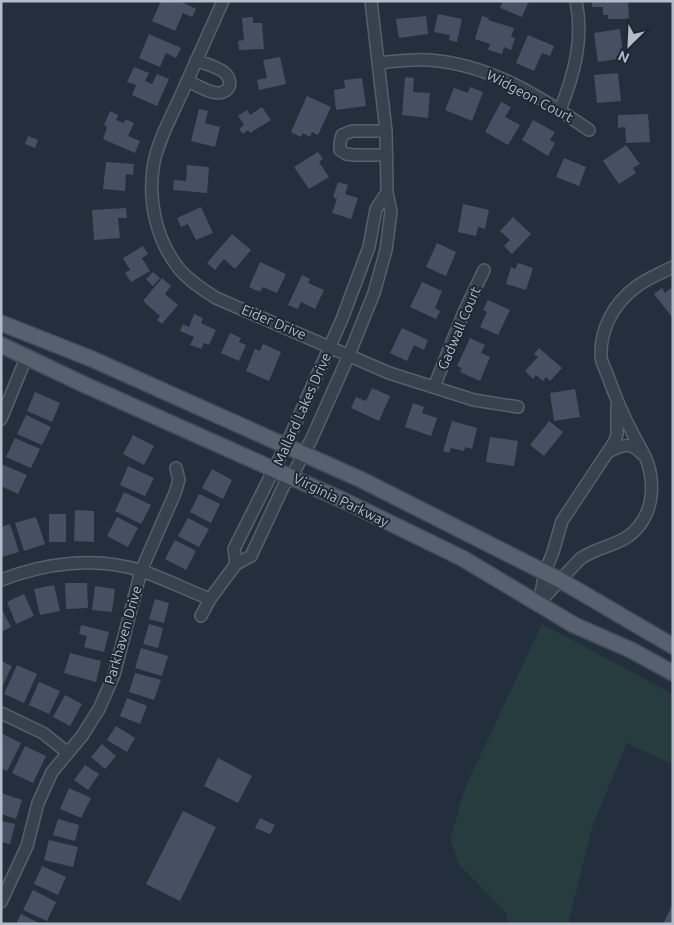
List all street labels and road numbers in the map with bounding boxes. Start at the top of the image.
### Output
street label: Widgeon Court [484,67,576,126]
street label: Gadwall Court [434,284,484,372]
street label: Eider Drive [239,301,309,343]
street label: Mallard Lakes Drive [270,350,334,468]
street label: Virginia Parkway [291,470,391,530]
street label: Parkhaven Drive [101,584,145,686]

